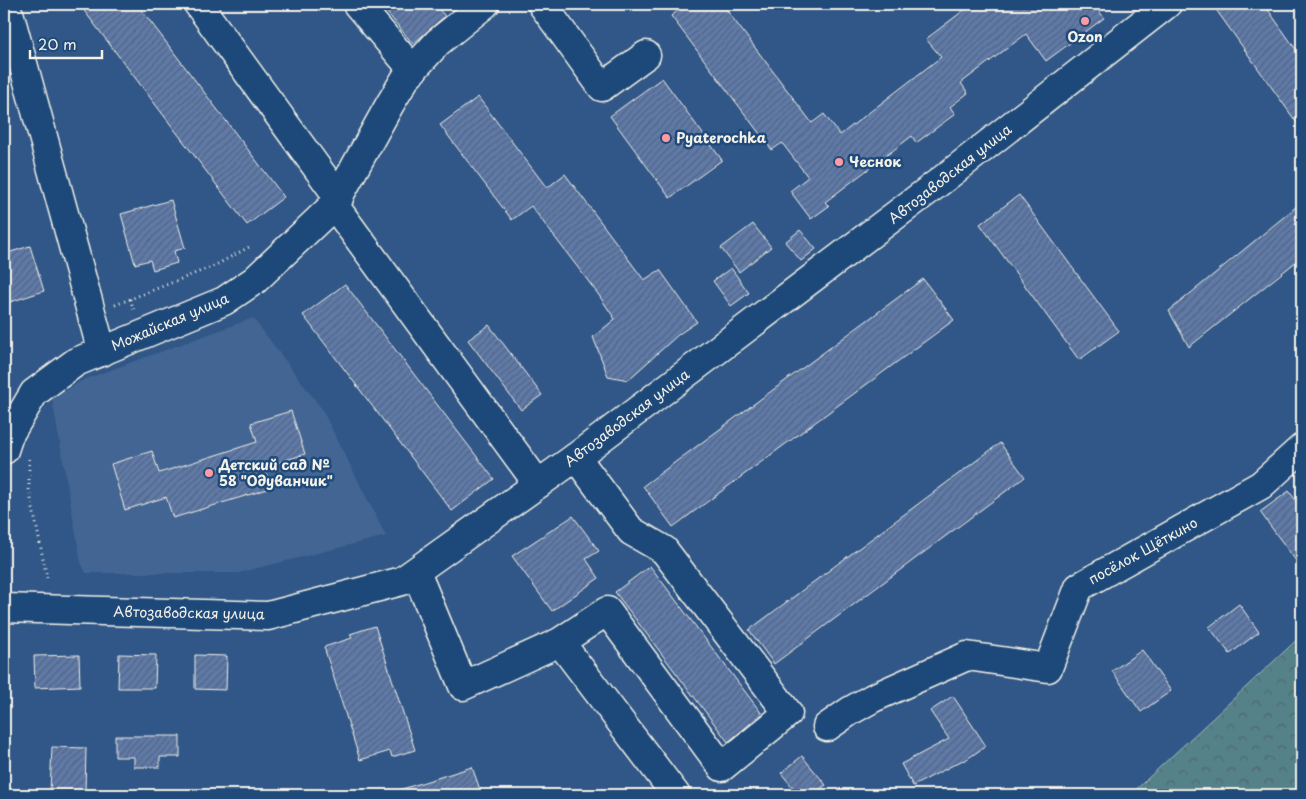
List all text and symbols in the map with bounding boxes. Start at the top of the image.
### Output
marker: Ozon [1079,15,1091,27]
place label: Ozon [1067,26,1103,47]
scale bar [30,28,102,60]
text: 20 m [38,32,77,55]
street label: Автозаводская улица [884,119,1016,228]
place label: Pyaterochka [676,127,767,148]
marker: Pyaterochka [660,132,672,144]
place label: Чеснок [849,151,901,172]
marker: Чеснок [833,156,845,168]
street label: Можайская улица [108,287,232,356]
street label: Автозаводская улица [560,364,694,472]
place label: Детский сад № 58 "Одуванчик" [218,454,333,491]
marker: Детский сад № 58 "Одуванчик" [203,467,215,479]
street label: посёлок Щёткино [1084,512,1201,589]
street label: Автозаводская улица [113,601,265,624]

